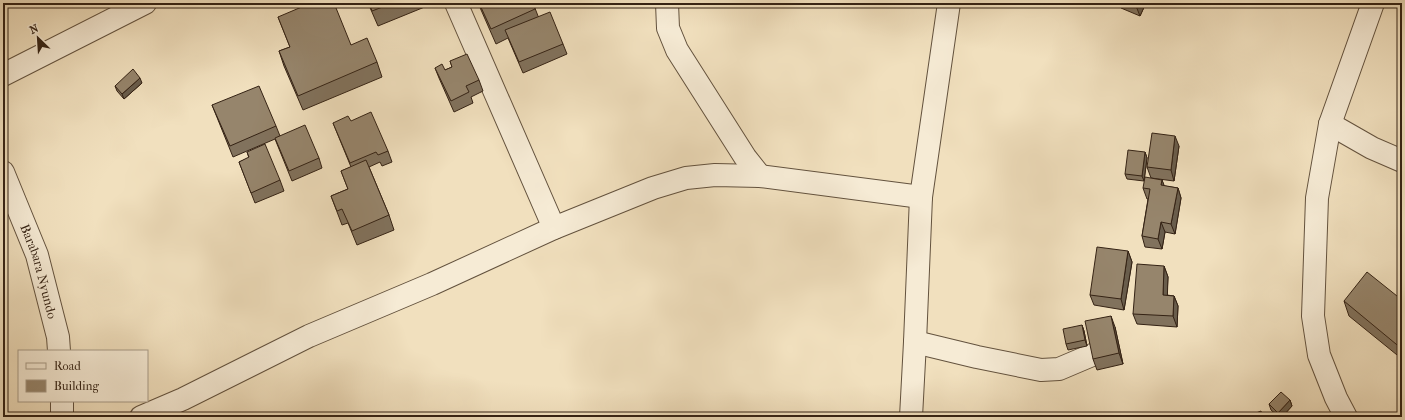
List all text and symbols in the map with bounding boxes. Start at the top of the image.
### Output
north arrow [18,18,58,58]
text: N [27,21,41,37]
street label: Barabara Nyundo [17,222,60,321]
legend [18,350,148,402]
text: Road [54,359,81,373]
text: Building [54,379,99,393]

